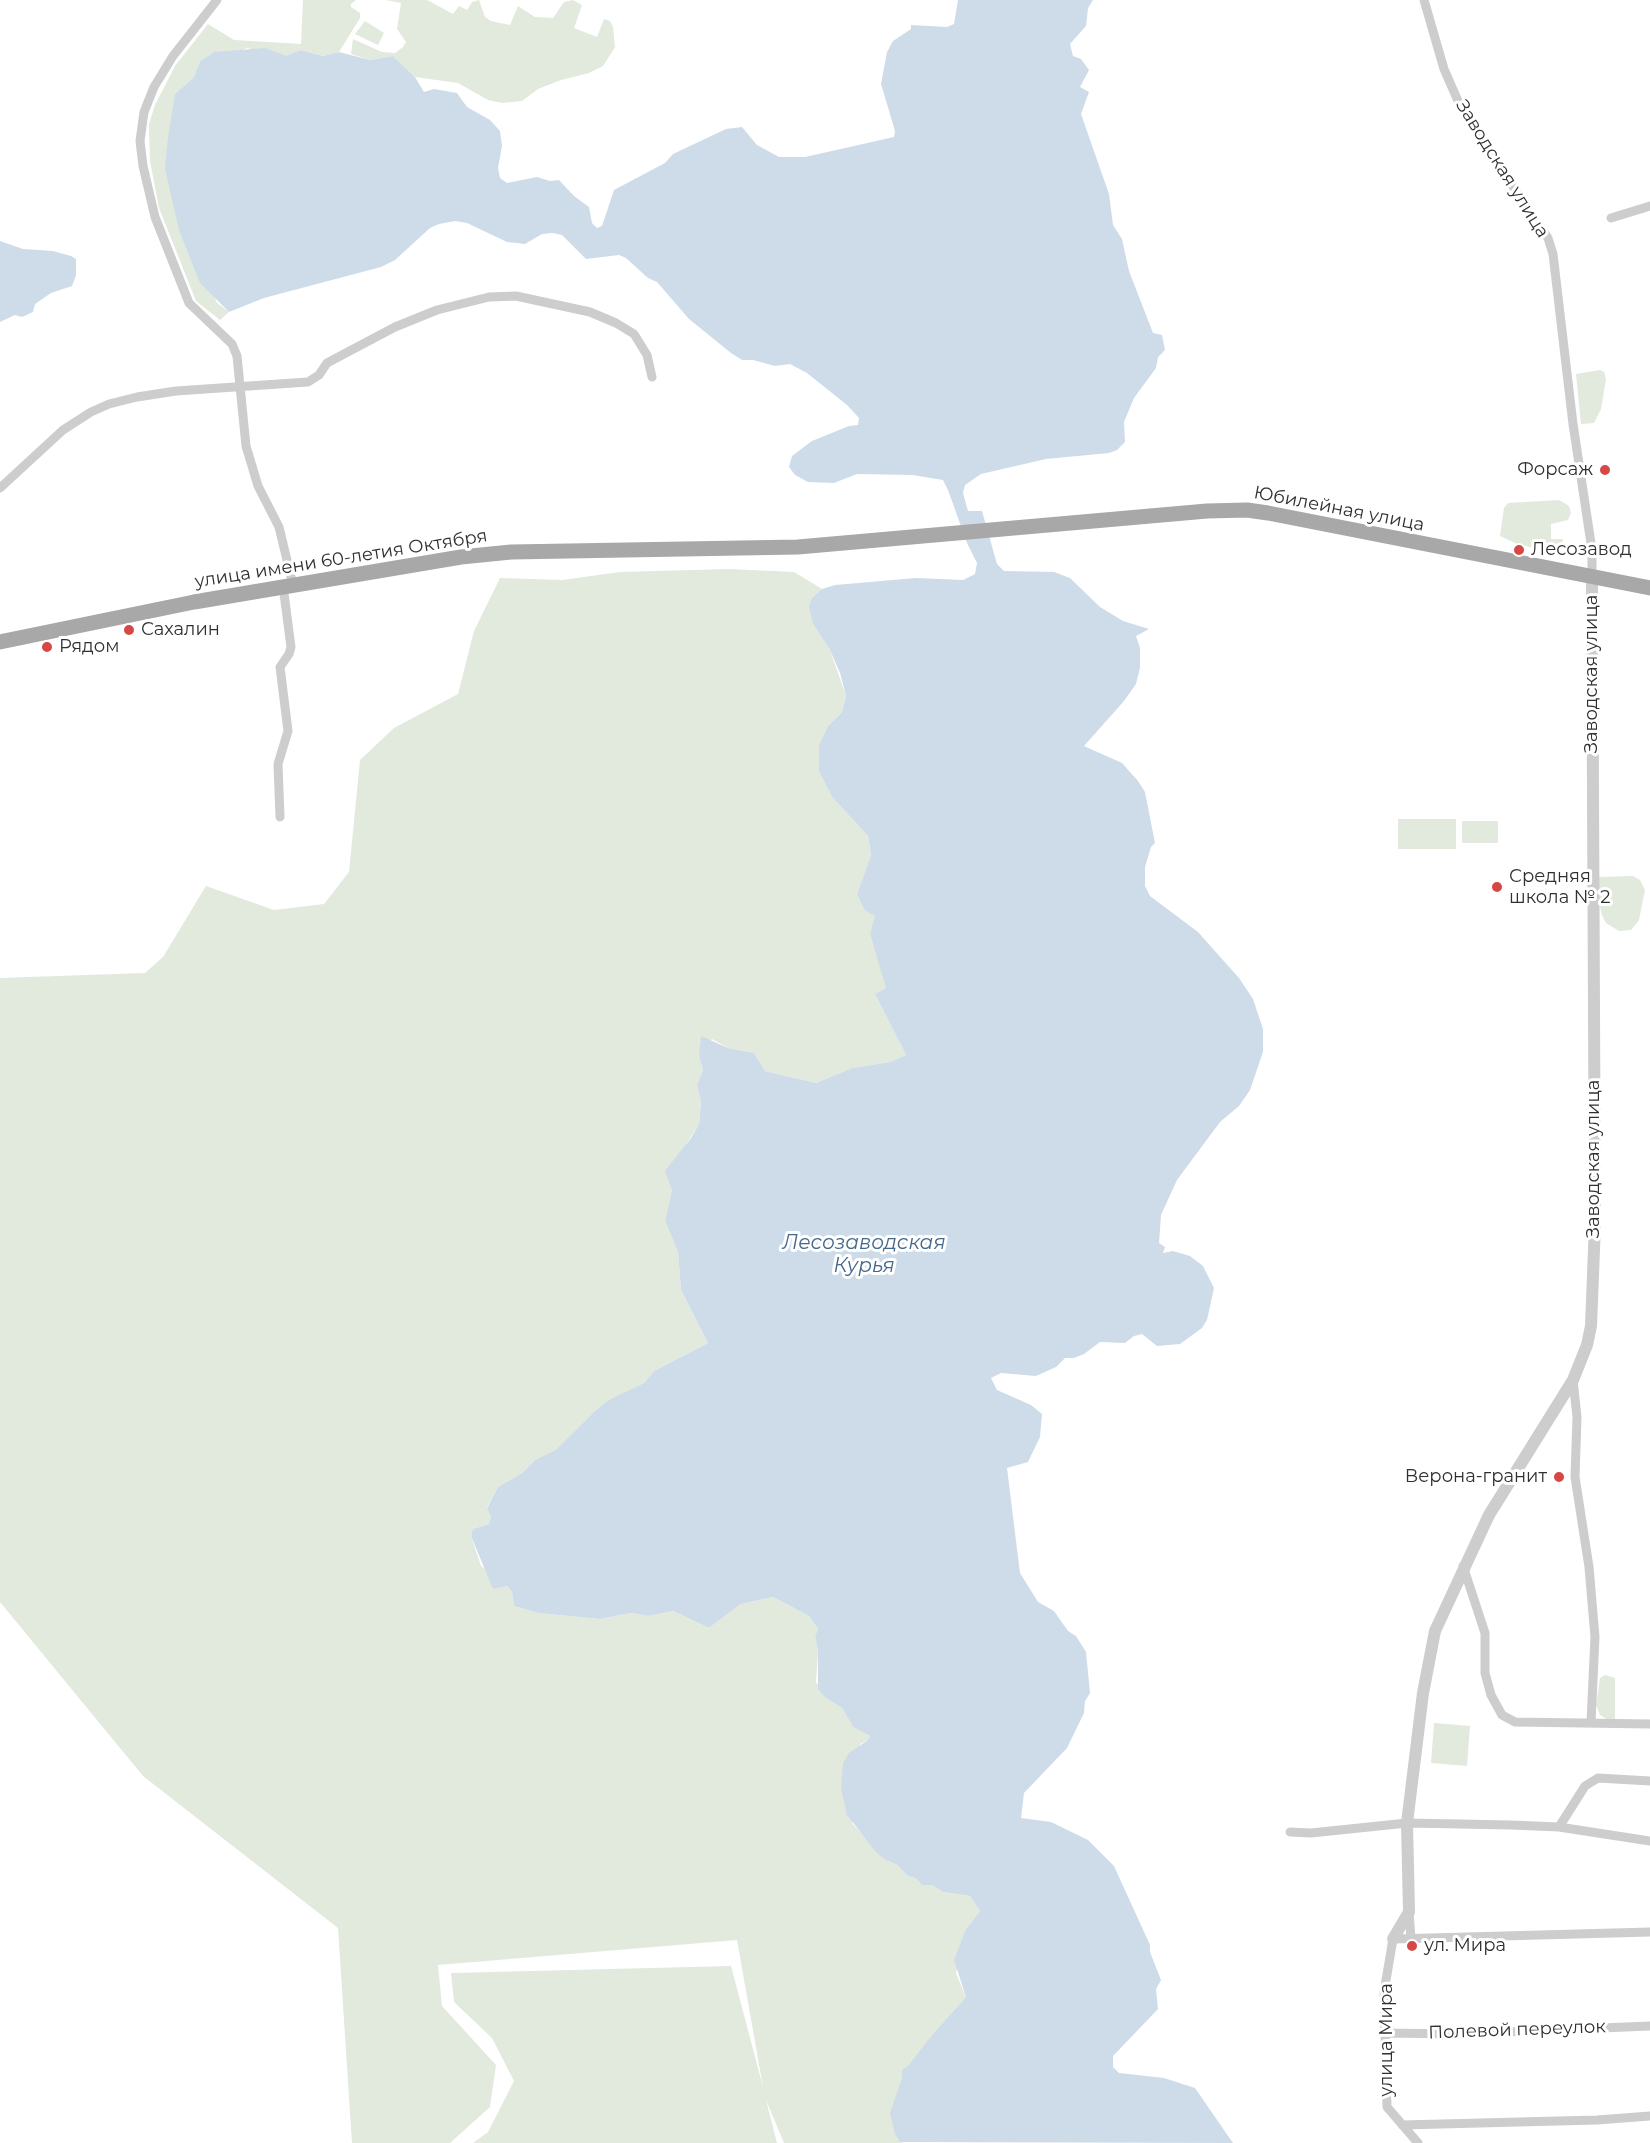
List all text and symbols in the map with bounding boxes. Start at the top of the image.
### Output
street label: Заводская улица [1451,96,1553,242]
place label: Форсаж [1517,459,1593,481]
marker: Форсаж [1598,463,1612,477]
street label: Юбилейная улица [1252,482,1426,536]
street label: улица имени 60-летия Октября [193,525,489,593]
place label: Лесозавод [1531,539,1632,561]
marker: Лесозавод [1512,543,1526,557]
street label: Заводская улица [1581,595,1603,753]
place label: Сахалин [141,619,220,641]
marker: Сахалин [122,623,136,637]
place label: Рядом [59,636,119,658]
marker: Рядом [40,640,54,654]
place label: Средняя школа № 2 [1509,866,1610,908]
marker: Средняя школа № 2 [1490,880,1504,894]
street label: Заводская улица [1583,1080,1605,1238]
water label: Лесозаводская Курья [782,1231,946,1278]
place label: Верона-гранит [1405,1466,1547,1488]
marker: Верона-гранит [1552,1470,1566,1484]
place label: ул. Мира [1424,1935,1506,1957]
marker: ул. Мира [1405,1939,1419,1953]
street label: улица Мира [1376,1983,1398,2097]
street label: Полевой переулок [1428,2016,1606,2044]

